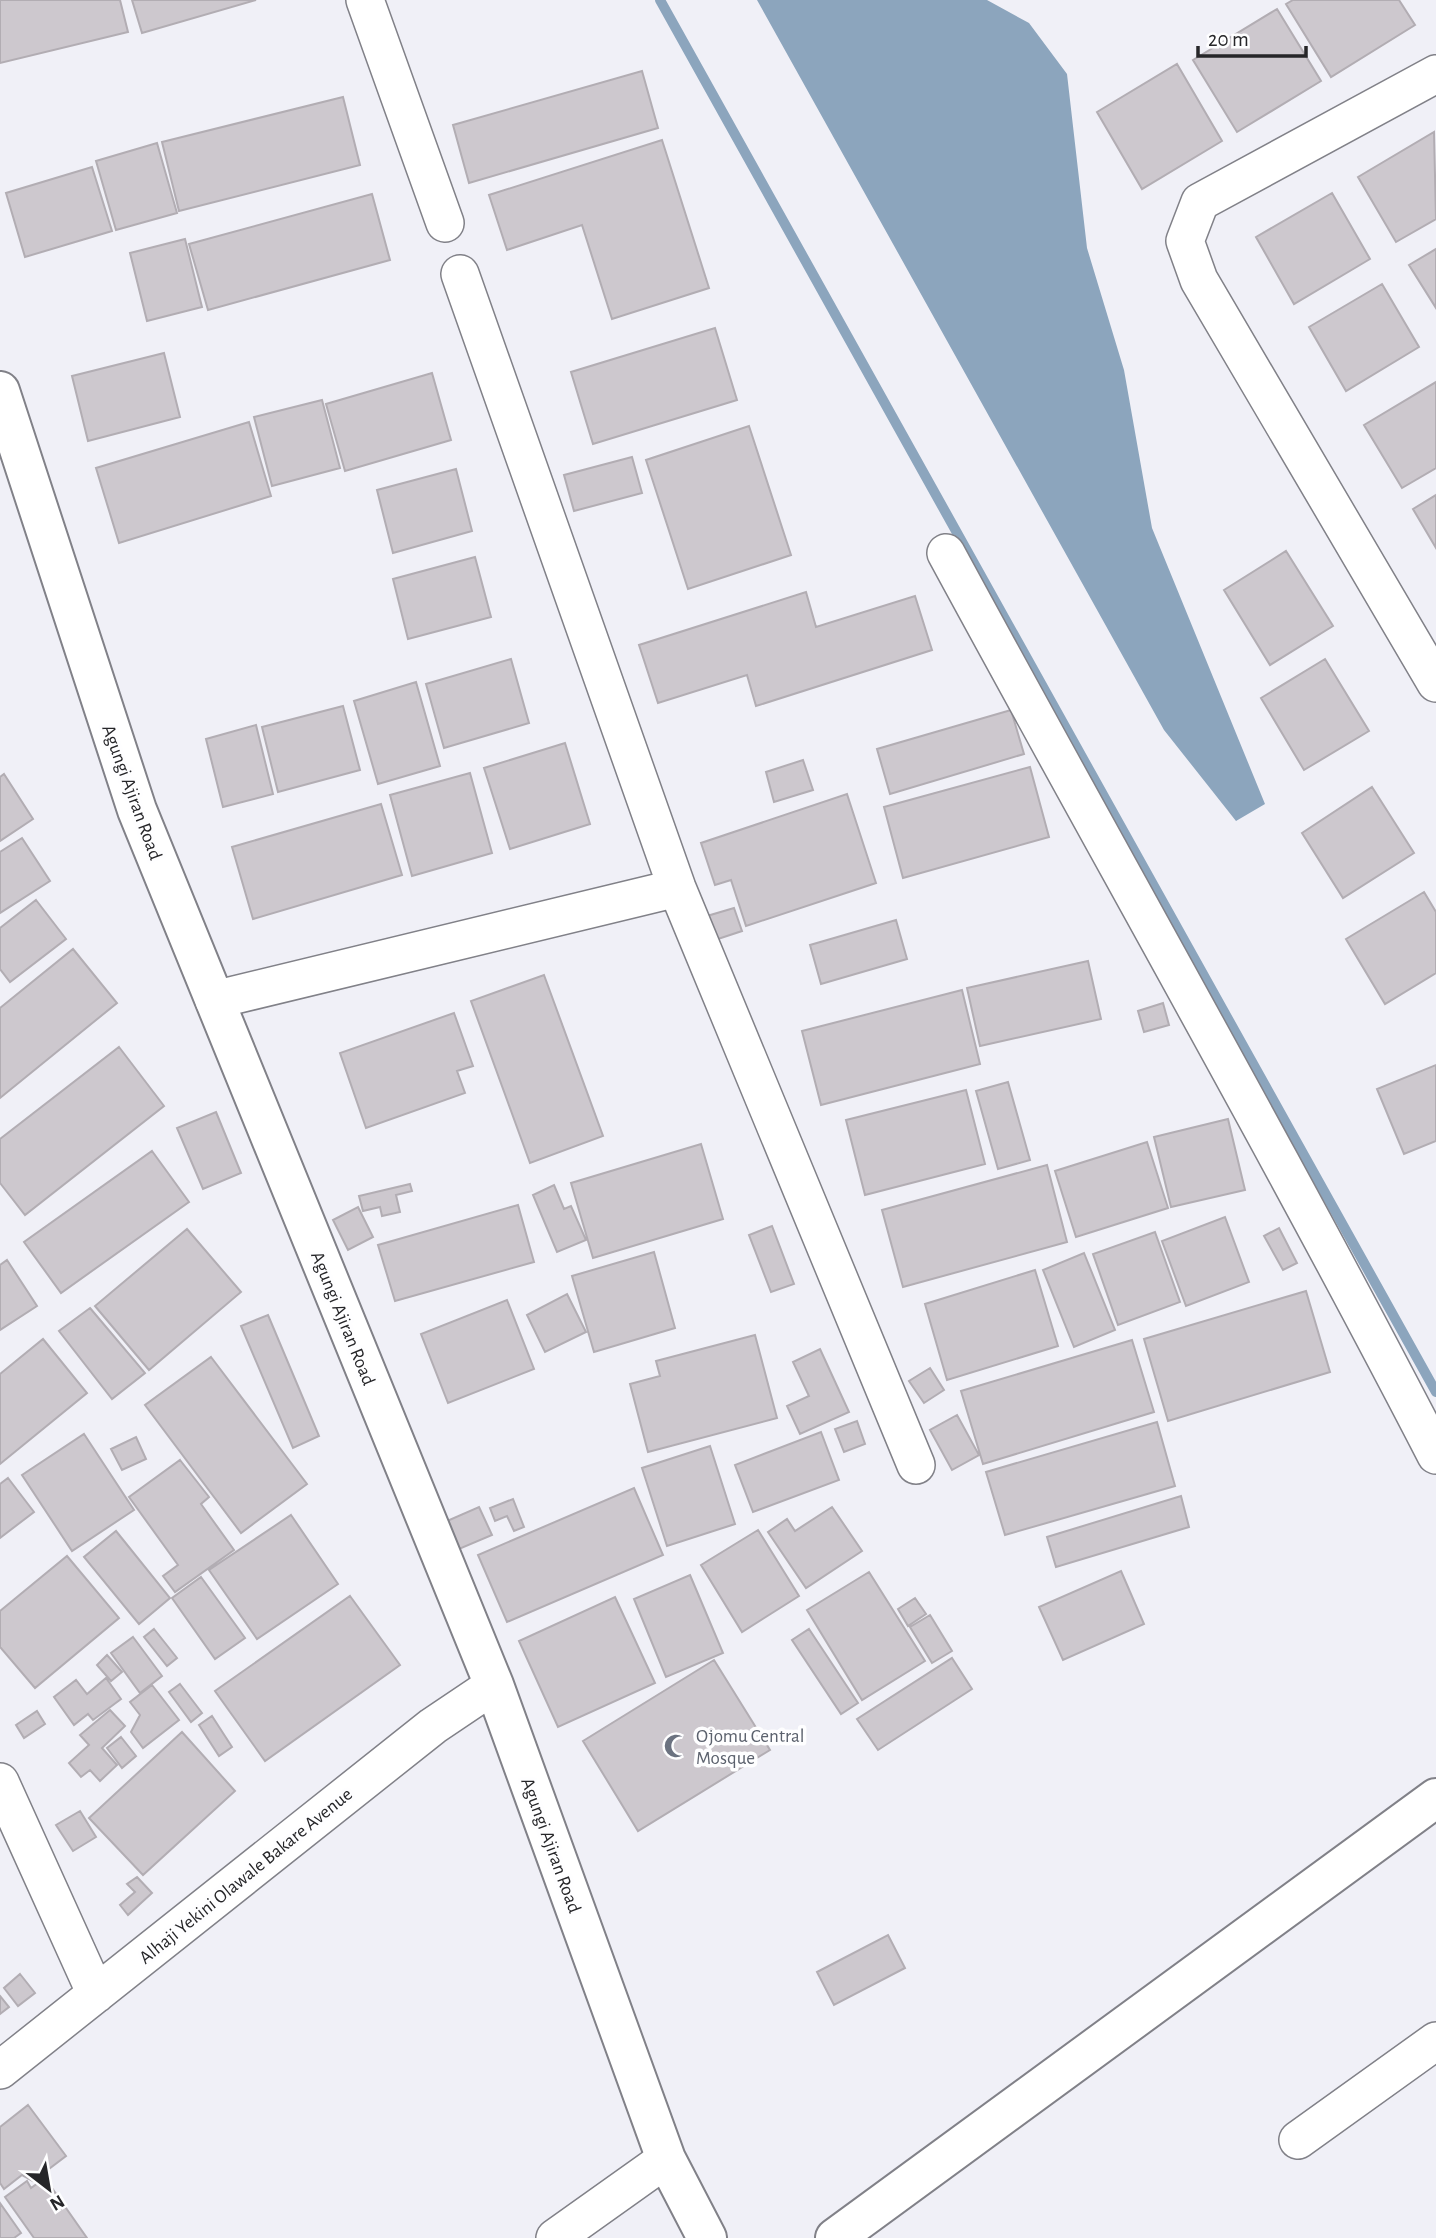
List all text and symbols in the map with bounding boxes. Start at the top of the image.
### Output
scale bar [1198,14,1306,58]
text: 20 m [1208,29,1249,50]
street label: Agungi Ajiran Road [98,722,165,863]
street label: Agungi Ajiran Road [307,1249,378,1388]
place label: Ojomu Central Mosque [696,1727,804,1768]
mosque icon: Ojomu Central Mosque [662,1732,690,1760]
street label: Agungi Ajiran Road [517,1775,584,1916]
street label: Alhaji Yekini Olawale Bakare Avenue [136,1784,356,1968]
north arrow [14,2154,84,2224]
text: N [46,2191,68,2214]

